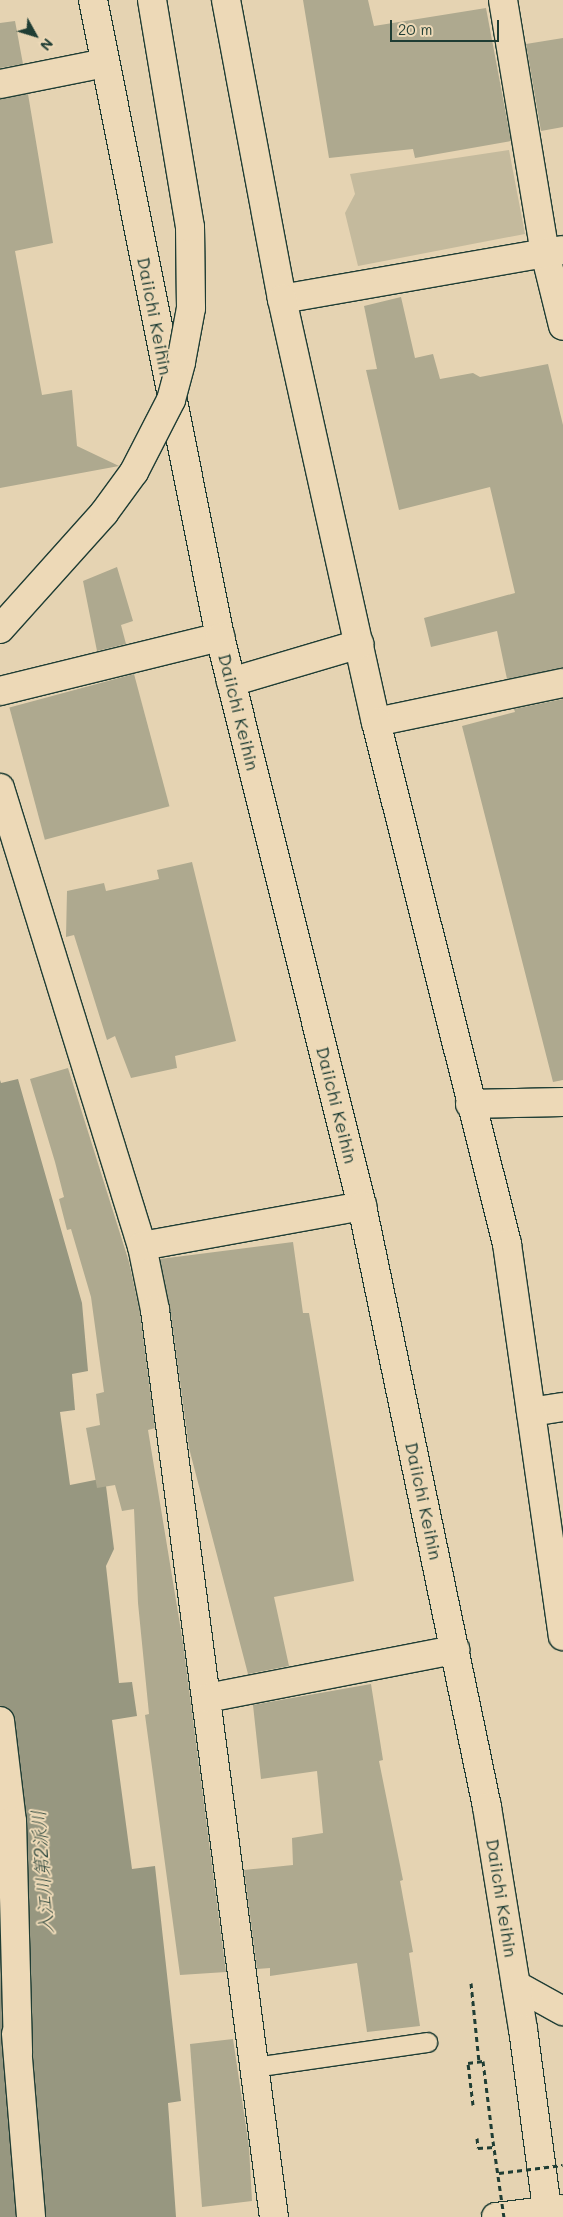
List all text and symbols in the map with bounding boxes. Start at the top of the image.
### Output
north arrow [10,10,60,60]
scale bar [393,10,502,42]
text: 20 m [398,19,432,39]
text: N [36,35,58,55]
street label: Daiichi Keihin [133,255,177,377]
street label: Daiichi Keihin [214,651,264,773]
street label: Daiichi Keihin [312,1044,362,1166]
street label: Daiichi Keihin [401,1440,447,1562]
water label: 入江川第2派川 [26,1809,58,1935]
street label: Daiichi Keihin [482,1837,522,1959]

